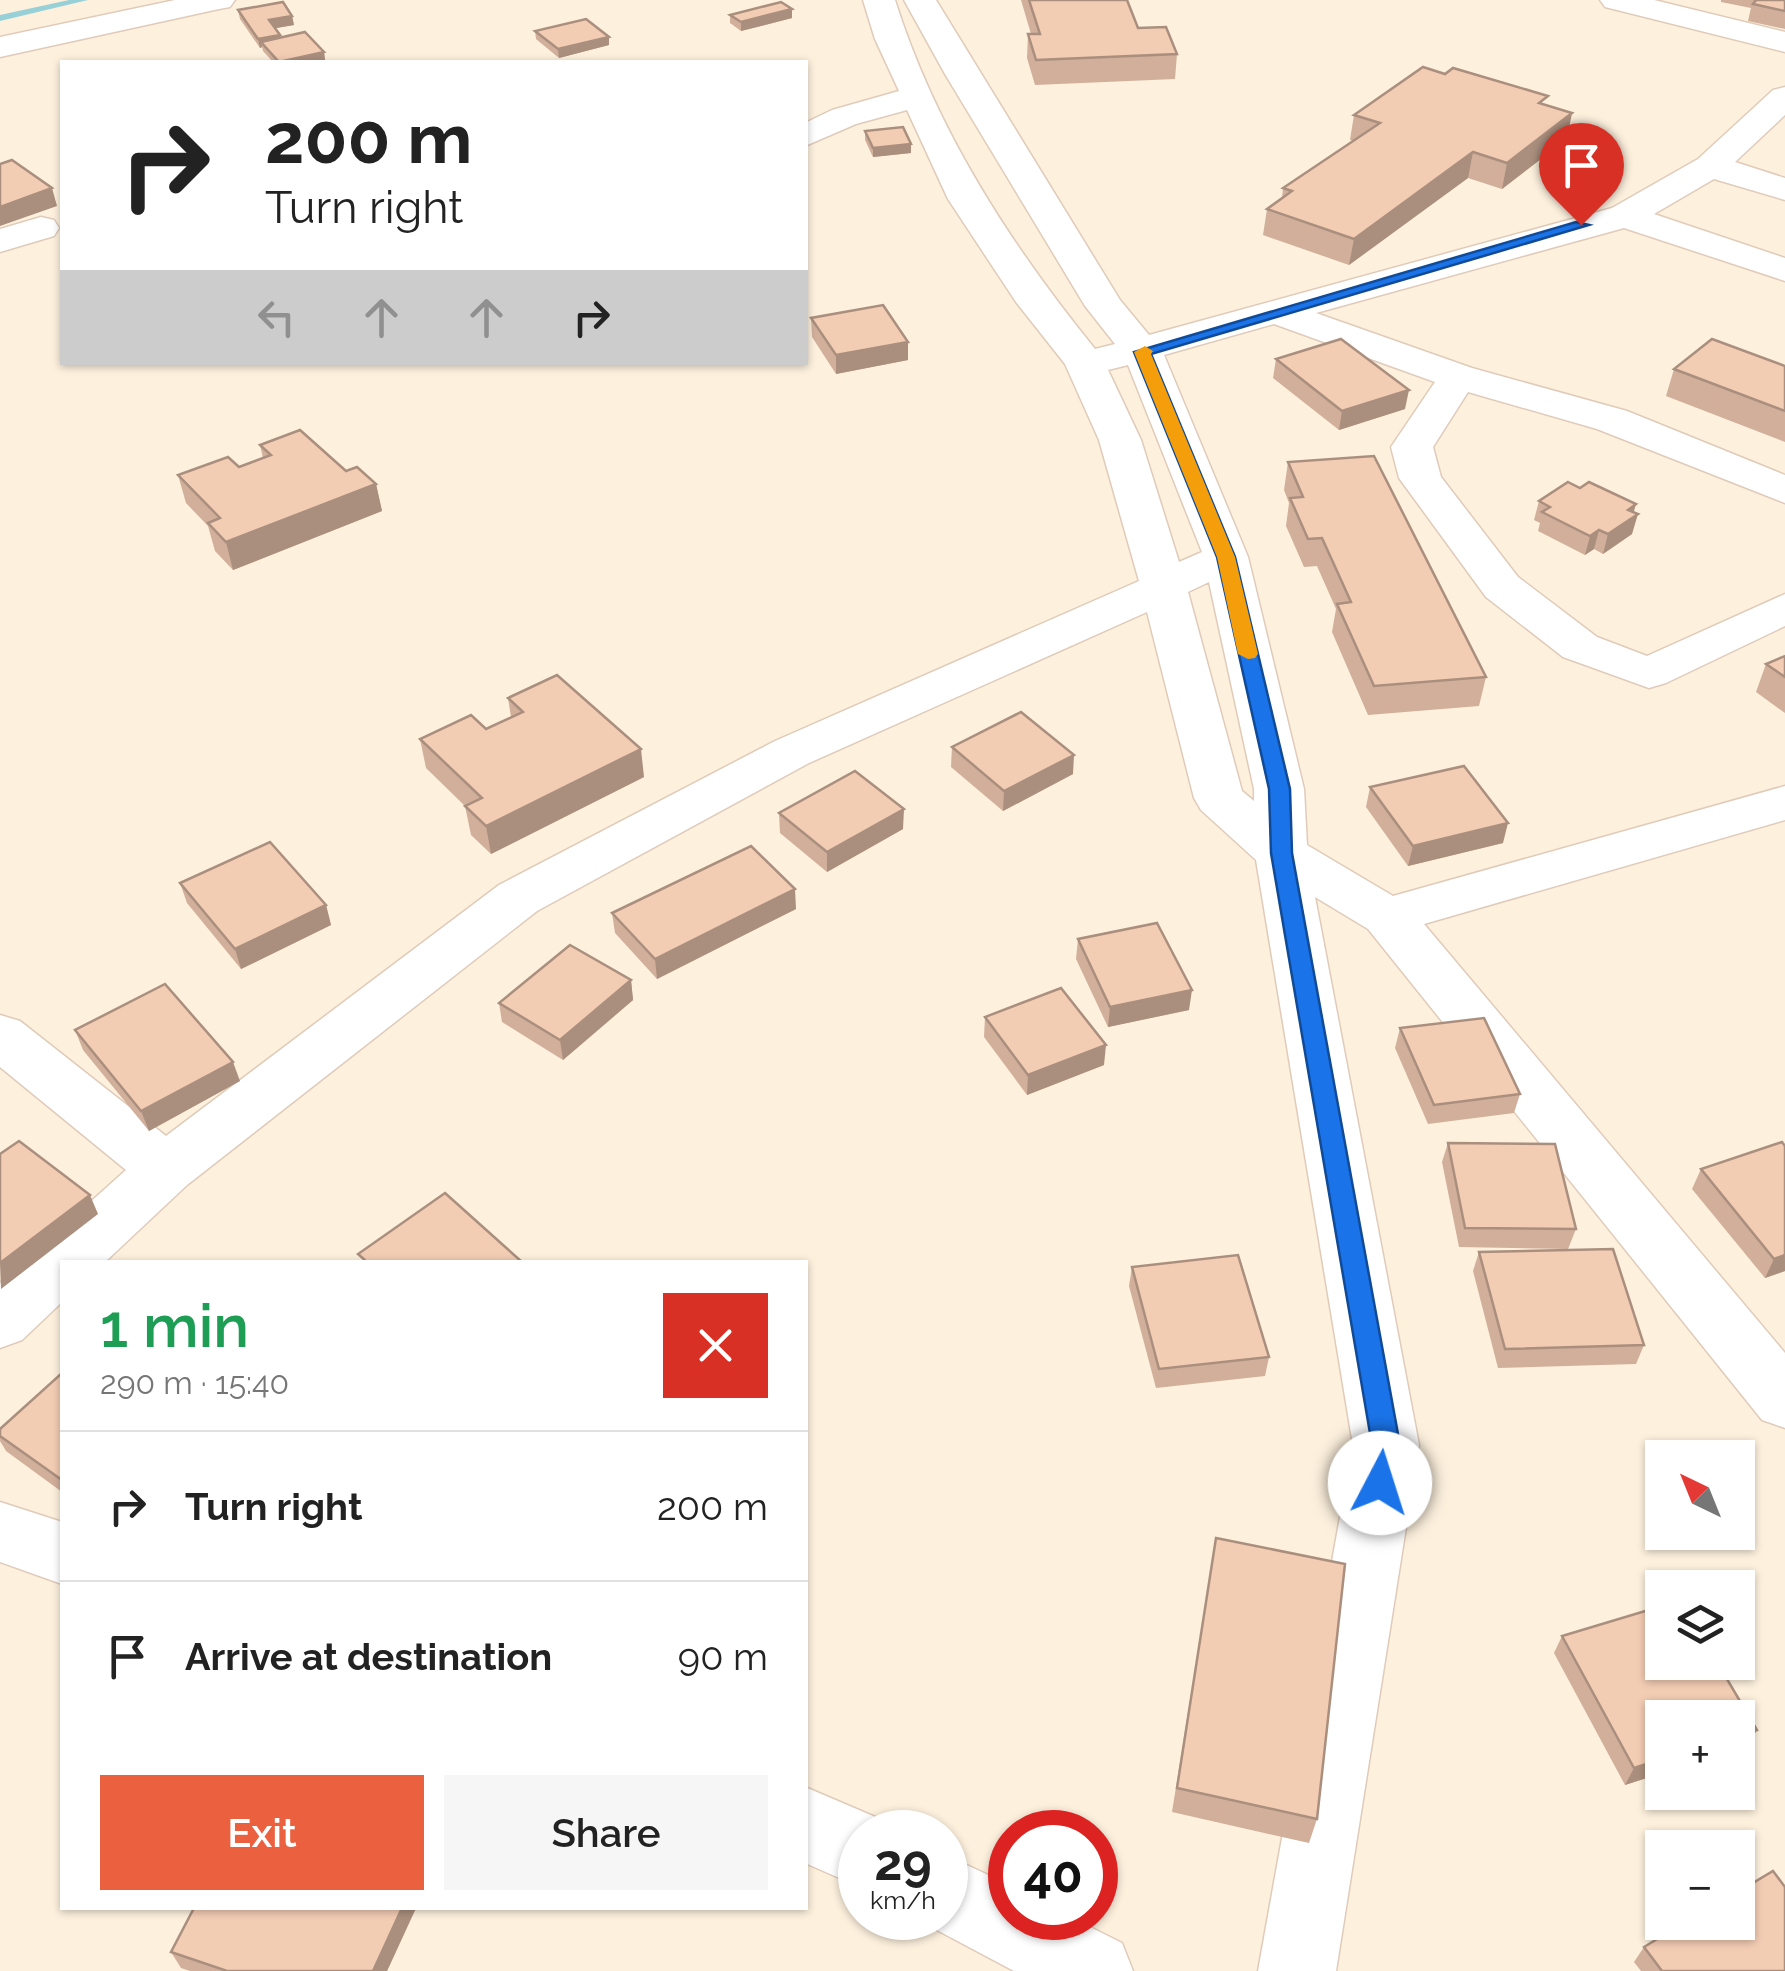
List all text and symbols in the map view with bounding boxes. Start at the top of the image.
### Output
text: 200 m [265,97,472,179]
icon: right [100,100,230,230]
pin [1539,123,1624,226]
icon: arrive [1554,138,1609,193]
text: Turn right [265,181,463,234]
icon: left [249,290,304,345]
icon: ahead [354,290,409,345]
icon: ahead [459,290,514,345]
icon: right [564,290,619,345]
text: 1 min [100,1291,249,1361]
button: close [663,1293,768,1398]
text: 290 m · 15:40 [100,1364,289,1401]
position arrow [1328,1431,1432,1535]
north arrow [1645,1440,1755,1550]
map controls [1645,1440,1755,1940]
icon: right [100,1479,155,1534]
text: Turn right [185,1484,362,1529]
text: 200 m [657,1484,768,1529]
button: layers [1645,1570,1755,1680]
icon: arrive [100,1629,155,1684]
text: Arrive at destination [185,1634,552,1679]
text: 90 m [678,1634,768,1679]
button: + [1645,1700,1755,1810]
button: Exit [100,1775,424,1890]
button: Share [444,1775,768,1890]
speed limit sign: 40 [988,1810,1118,1940]
button: − [1645,1830,1755,1940]
text: 29 [874,1833,932,1892]
text: km/h [870,1885,936,1915]

